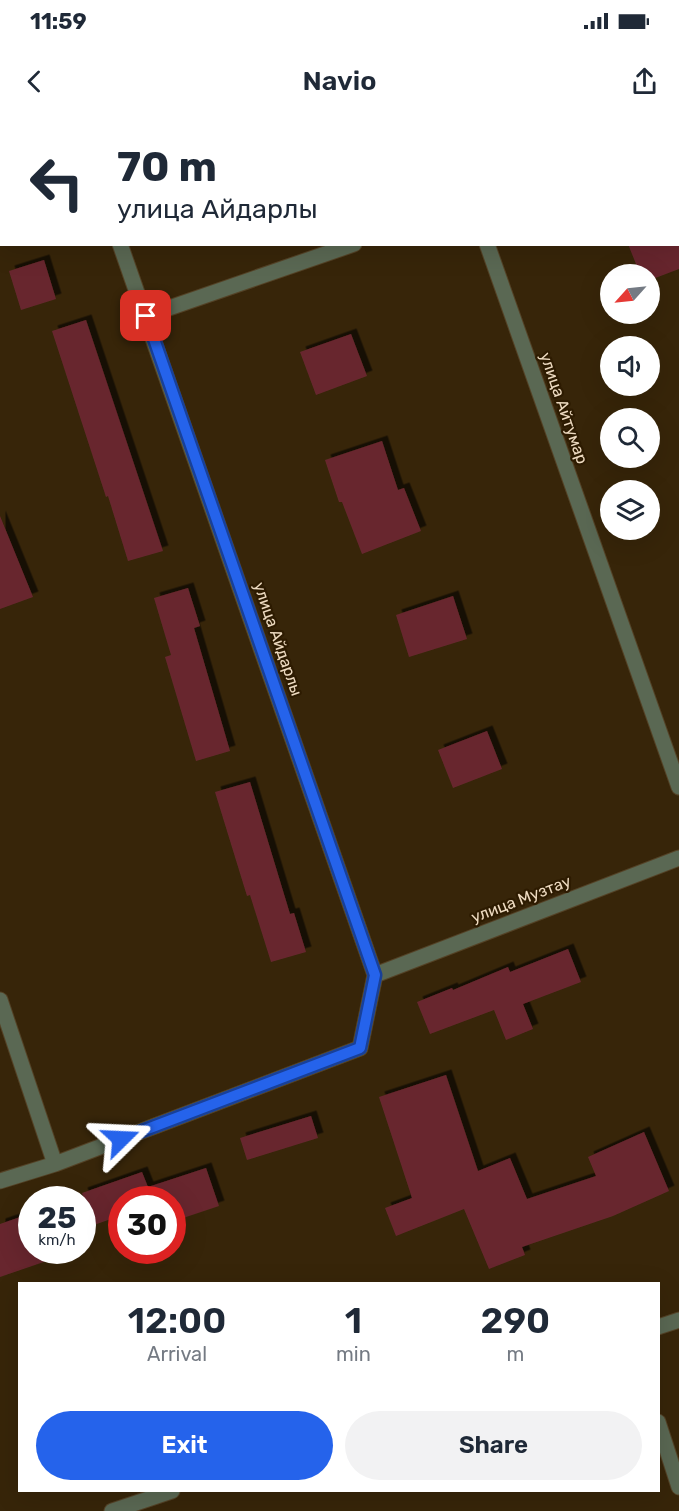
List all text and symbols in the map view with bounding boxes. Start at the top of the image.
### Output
text: 11:59 [30,8,87,35]
icon: back [18,65,51,98]
text: Navio [303,65,376,97]
icon: share [628,65,661,98]
text: 70 m [117,142,217,192]
icon: left [18,144,96,222]
text: улица Айдарлы [117,193,318,225]
north arrow [600,264,660,324]
map controls [600,264,660,540]
pin [120,290,171,341]
icon: arrive [129,299,162,332]
button: sound [600,336,660,396]
street label: улица Айтумар [536,350,592,466]
button: search [600,408,660,468]
button: layers [600,480,660,540]
street label: улица Айдарлы [250,580,306,698]
street label: улица Музтау [468,871,574,927]
position arrow [89,1107,153,1171]
speed limit sign: 30 [108,1186,186,1264]
text: 25 [38,1200,76,1236]
text: km/h [38,1231,76,1249]
text: 12:00 [128,1299,226,1342]
text: 1 [345,1299,362,1342]
text: 290 [481,1299,550,1342]
text: Arrival [147,1342,207,1366]
text: min [336,1342,371,1366]
text: m [506,1342,524,1366]
button: Exit [36,1411,333,1480]
button: Share [345,1411,642,1480]

